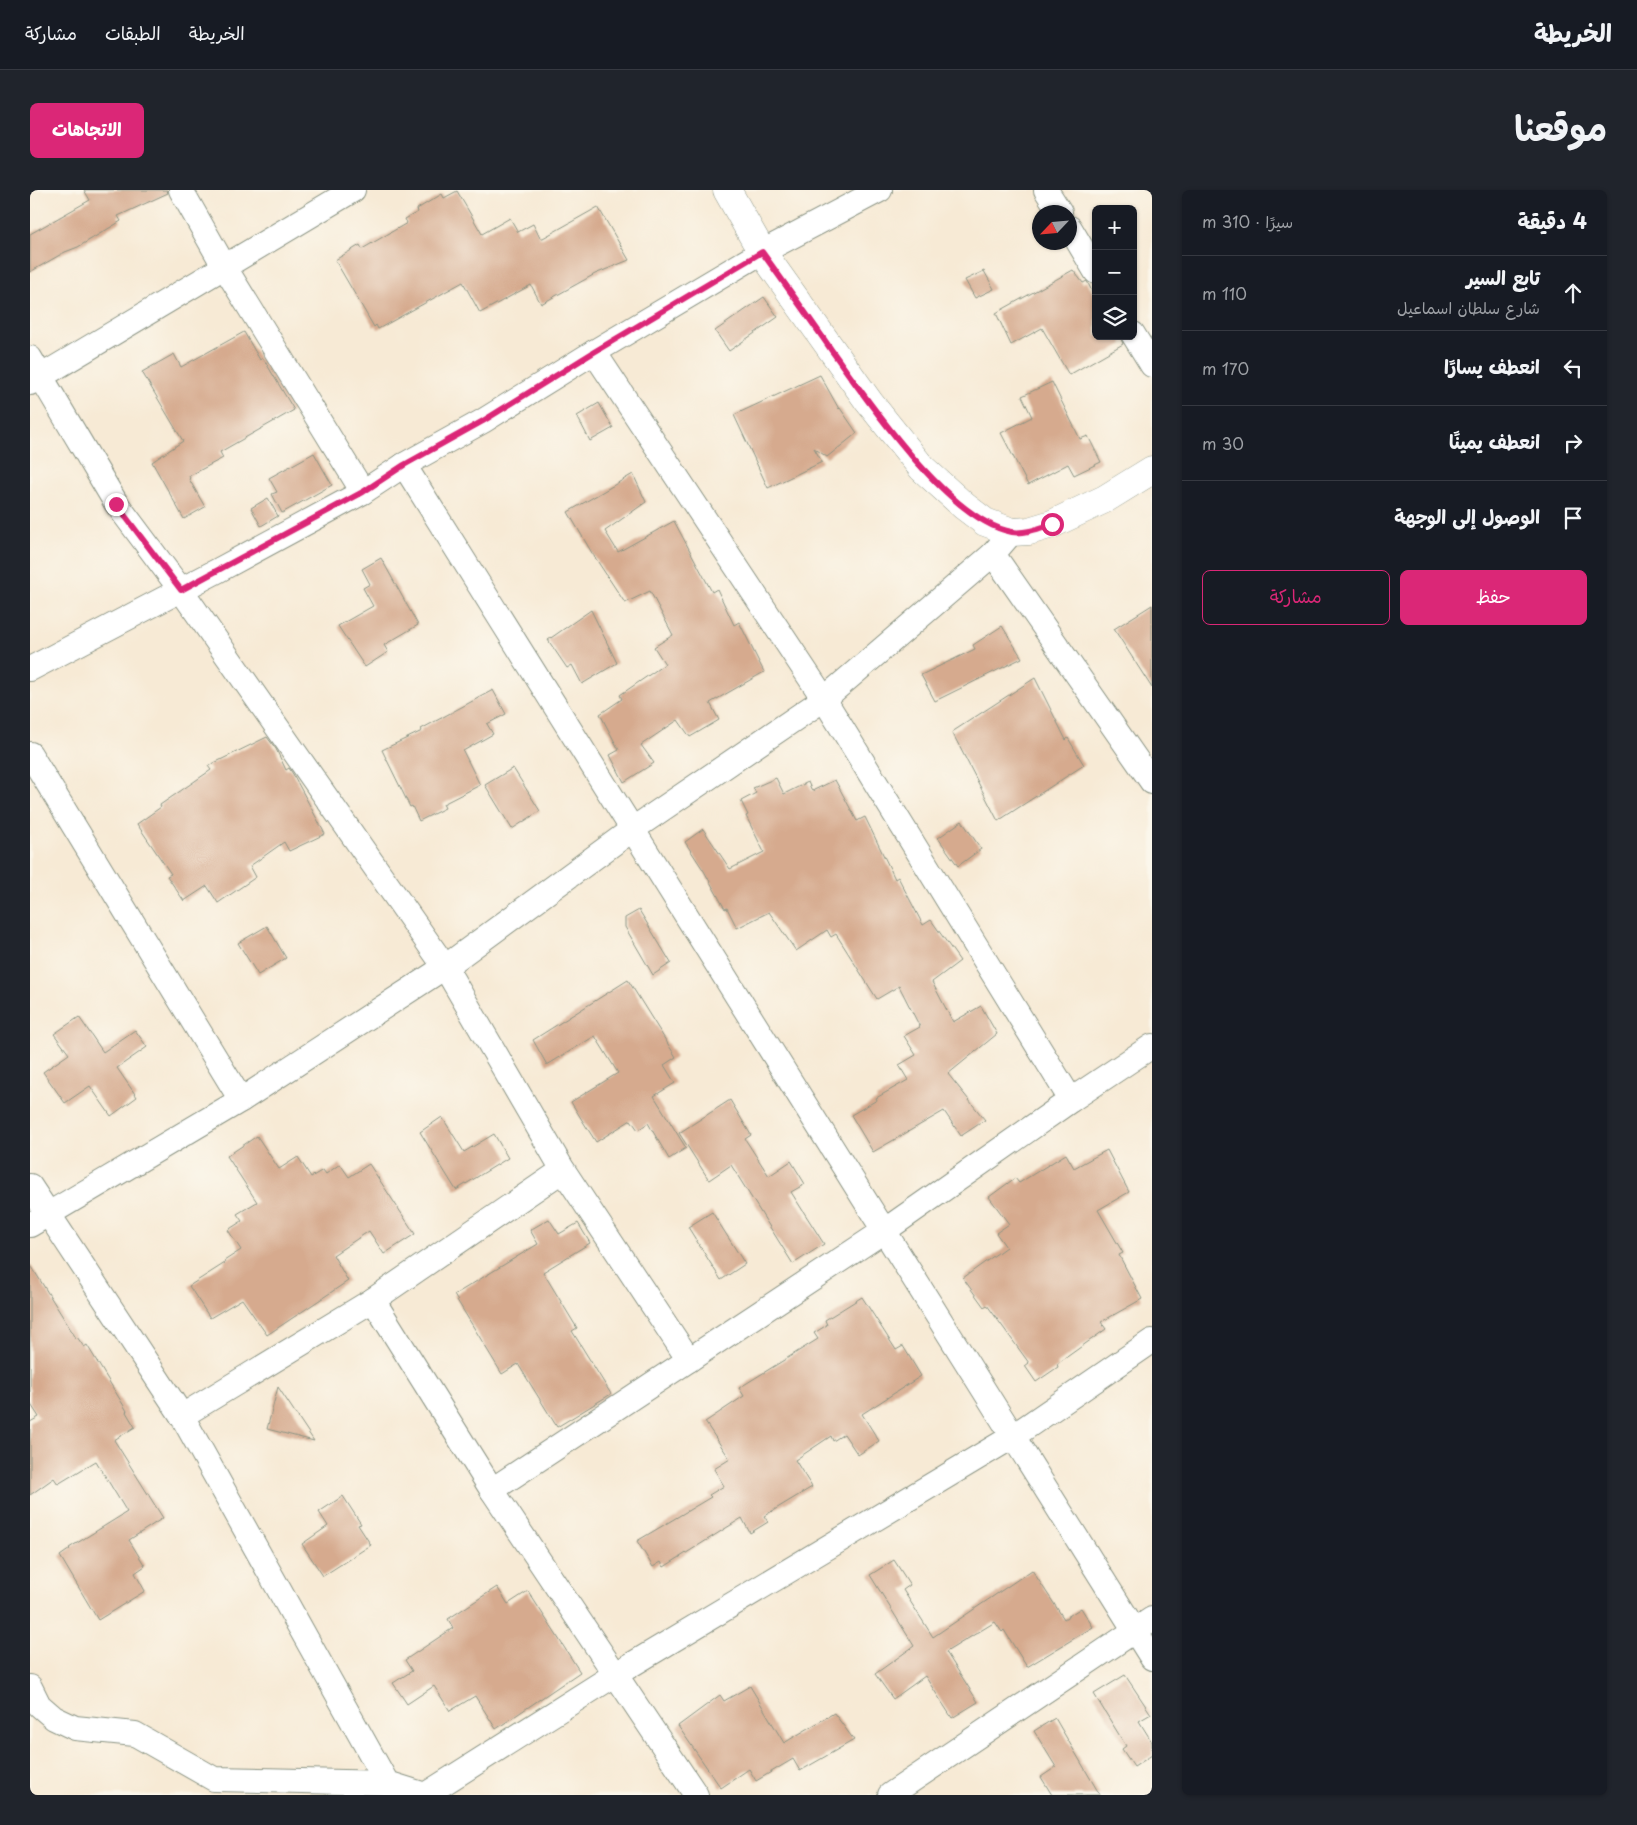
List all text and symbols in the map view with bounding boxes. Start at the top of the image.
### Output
text: الخريطة [1534,14,1612,50]
text: مشاركة [25,19,77,46]
text: الطبقات [105,19,161,46]
text: الخريطة [189,19,245,46]
text: موقعنا [1514,100,1607,153]
button: الاتجاهات [30,103,144,158]
text: 4 دقيقة [1518,204,1587,236]
north arrow [1032,205,1077,250]
map controls [1092,205,1137,340]
button: + [1092,205,1137,250]
text: سيرًا · 310 m [1202,209,1293,233]
button: − [1092,250,1137,295]
text: تابع السير [1466,263,1540,291]
icon: ahead [1559,279,1587,307]
text: 110 m [1202,281,1247,305]
button: layers [1092,295,1137,340]
text: شارع سلطان اسماعيل [1397,295,1540,319]
text: انعطف يسارًا [1444,352,1540,380]
icon: left [1559,354,1587,382]
text: 170 m [1202,356,1249,380]
text: انعطف يمينًا [1449,427,1540,455]
icon: right [1559,429,1587,457]
text: 30 m [1202,431,1244,455]
route end [105,493,128,516]
text: الوصول إلى الوجهة [1394,502,1540,530]
icon: arrive [1559,504,1587,532]
route start [1041,513,1064,536]
button: مشاركة [1202,570,1390,625]
button: حفظ [1400,570,1587,625]

